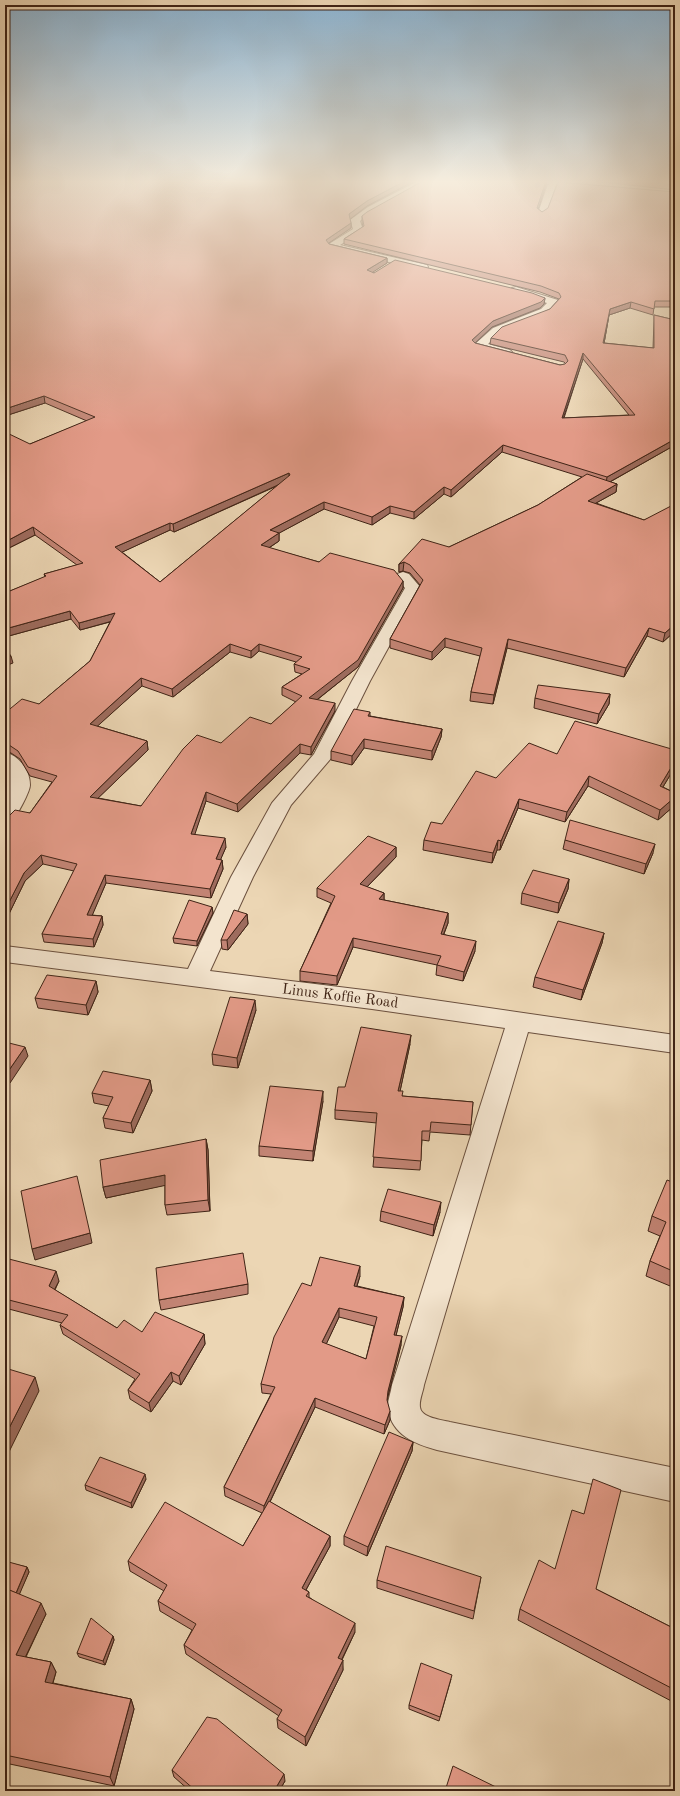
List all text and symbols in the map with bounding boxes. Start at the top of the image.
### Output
street label: Linus Koffie Road [281,982,399,1012]

